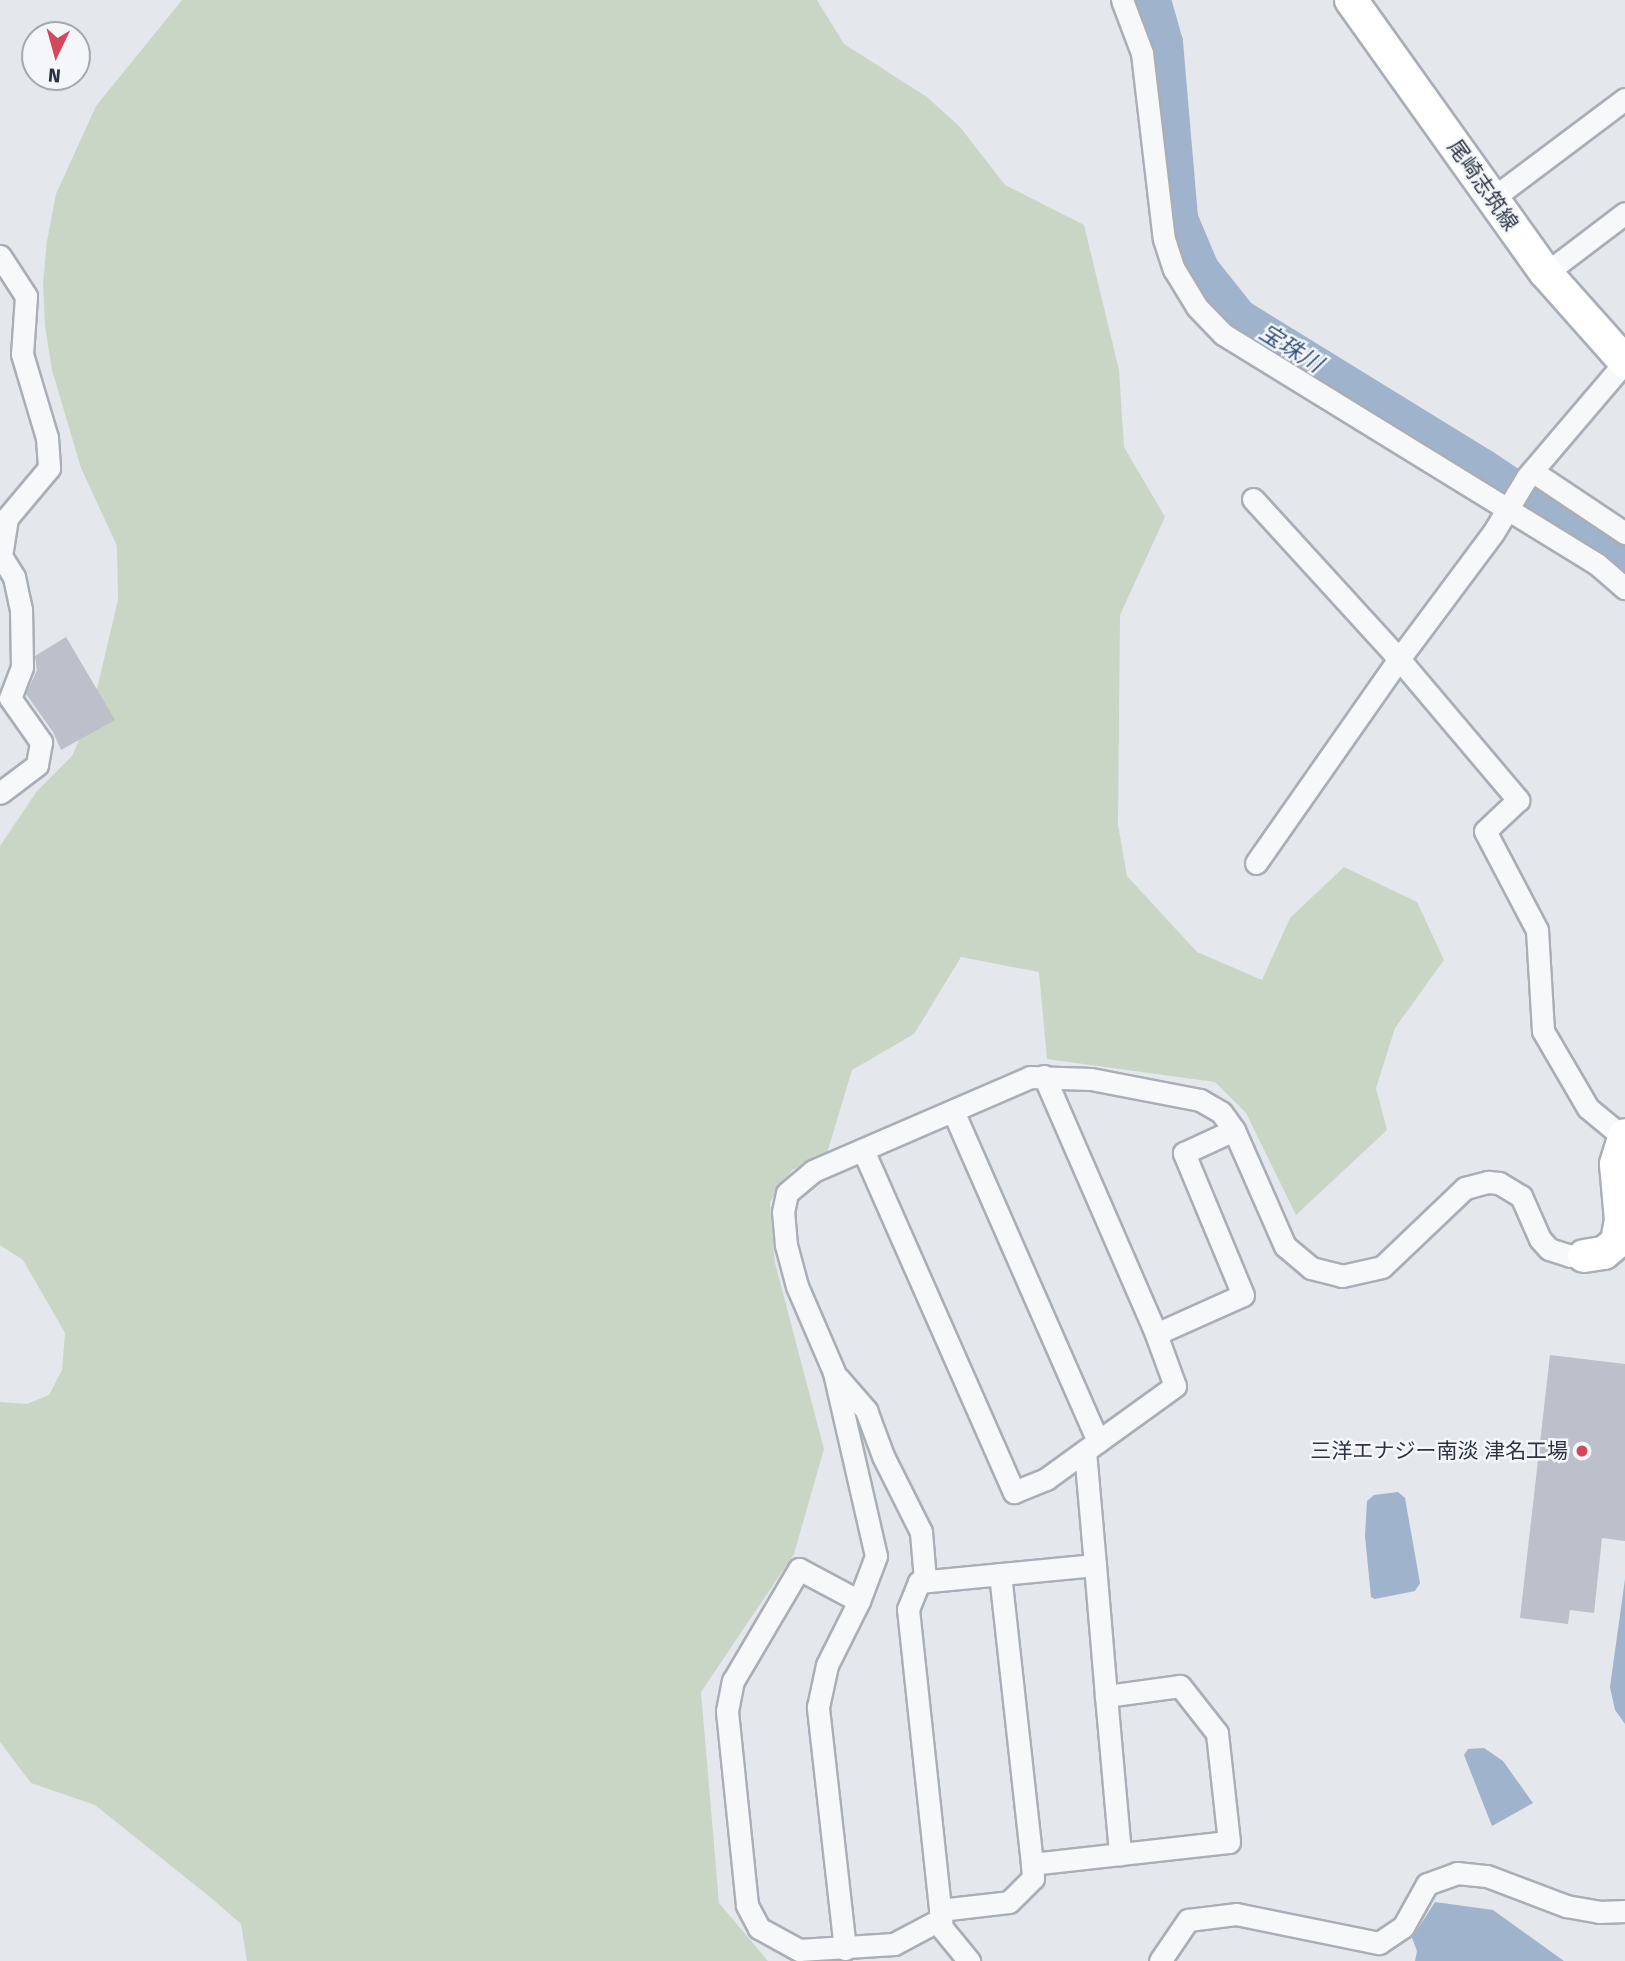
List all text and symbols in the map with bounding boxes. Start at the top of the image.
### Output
north arrow [21,21,91,91]
text: N [47,63,62,87]
street label: 尾崎志筑線 [1443,135,1523,235]
water label: 宝珠川 [1254,318,1328,378]
place label: 三洋エナジー南淡 津名工場 [1310,1438,1568,1464]
marker: 三洋エナジー南淡 津名工場 [1574,1443,1590,1459]

